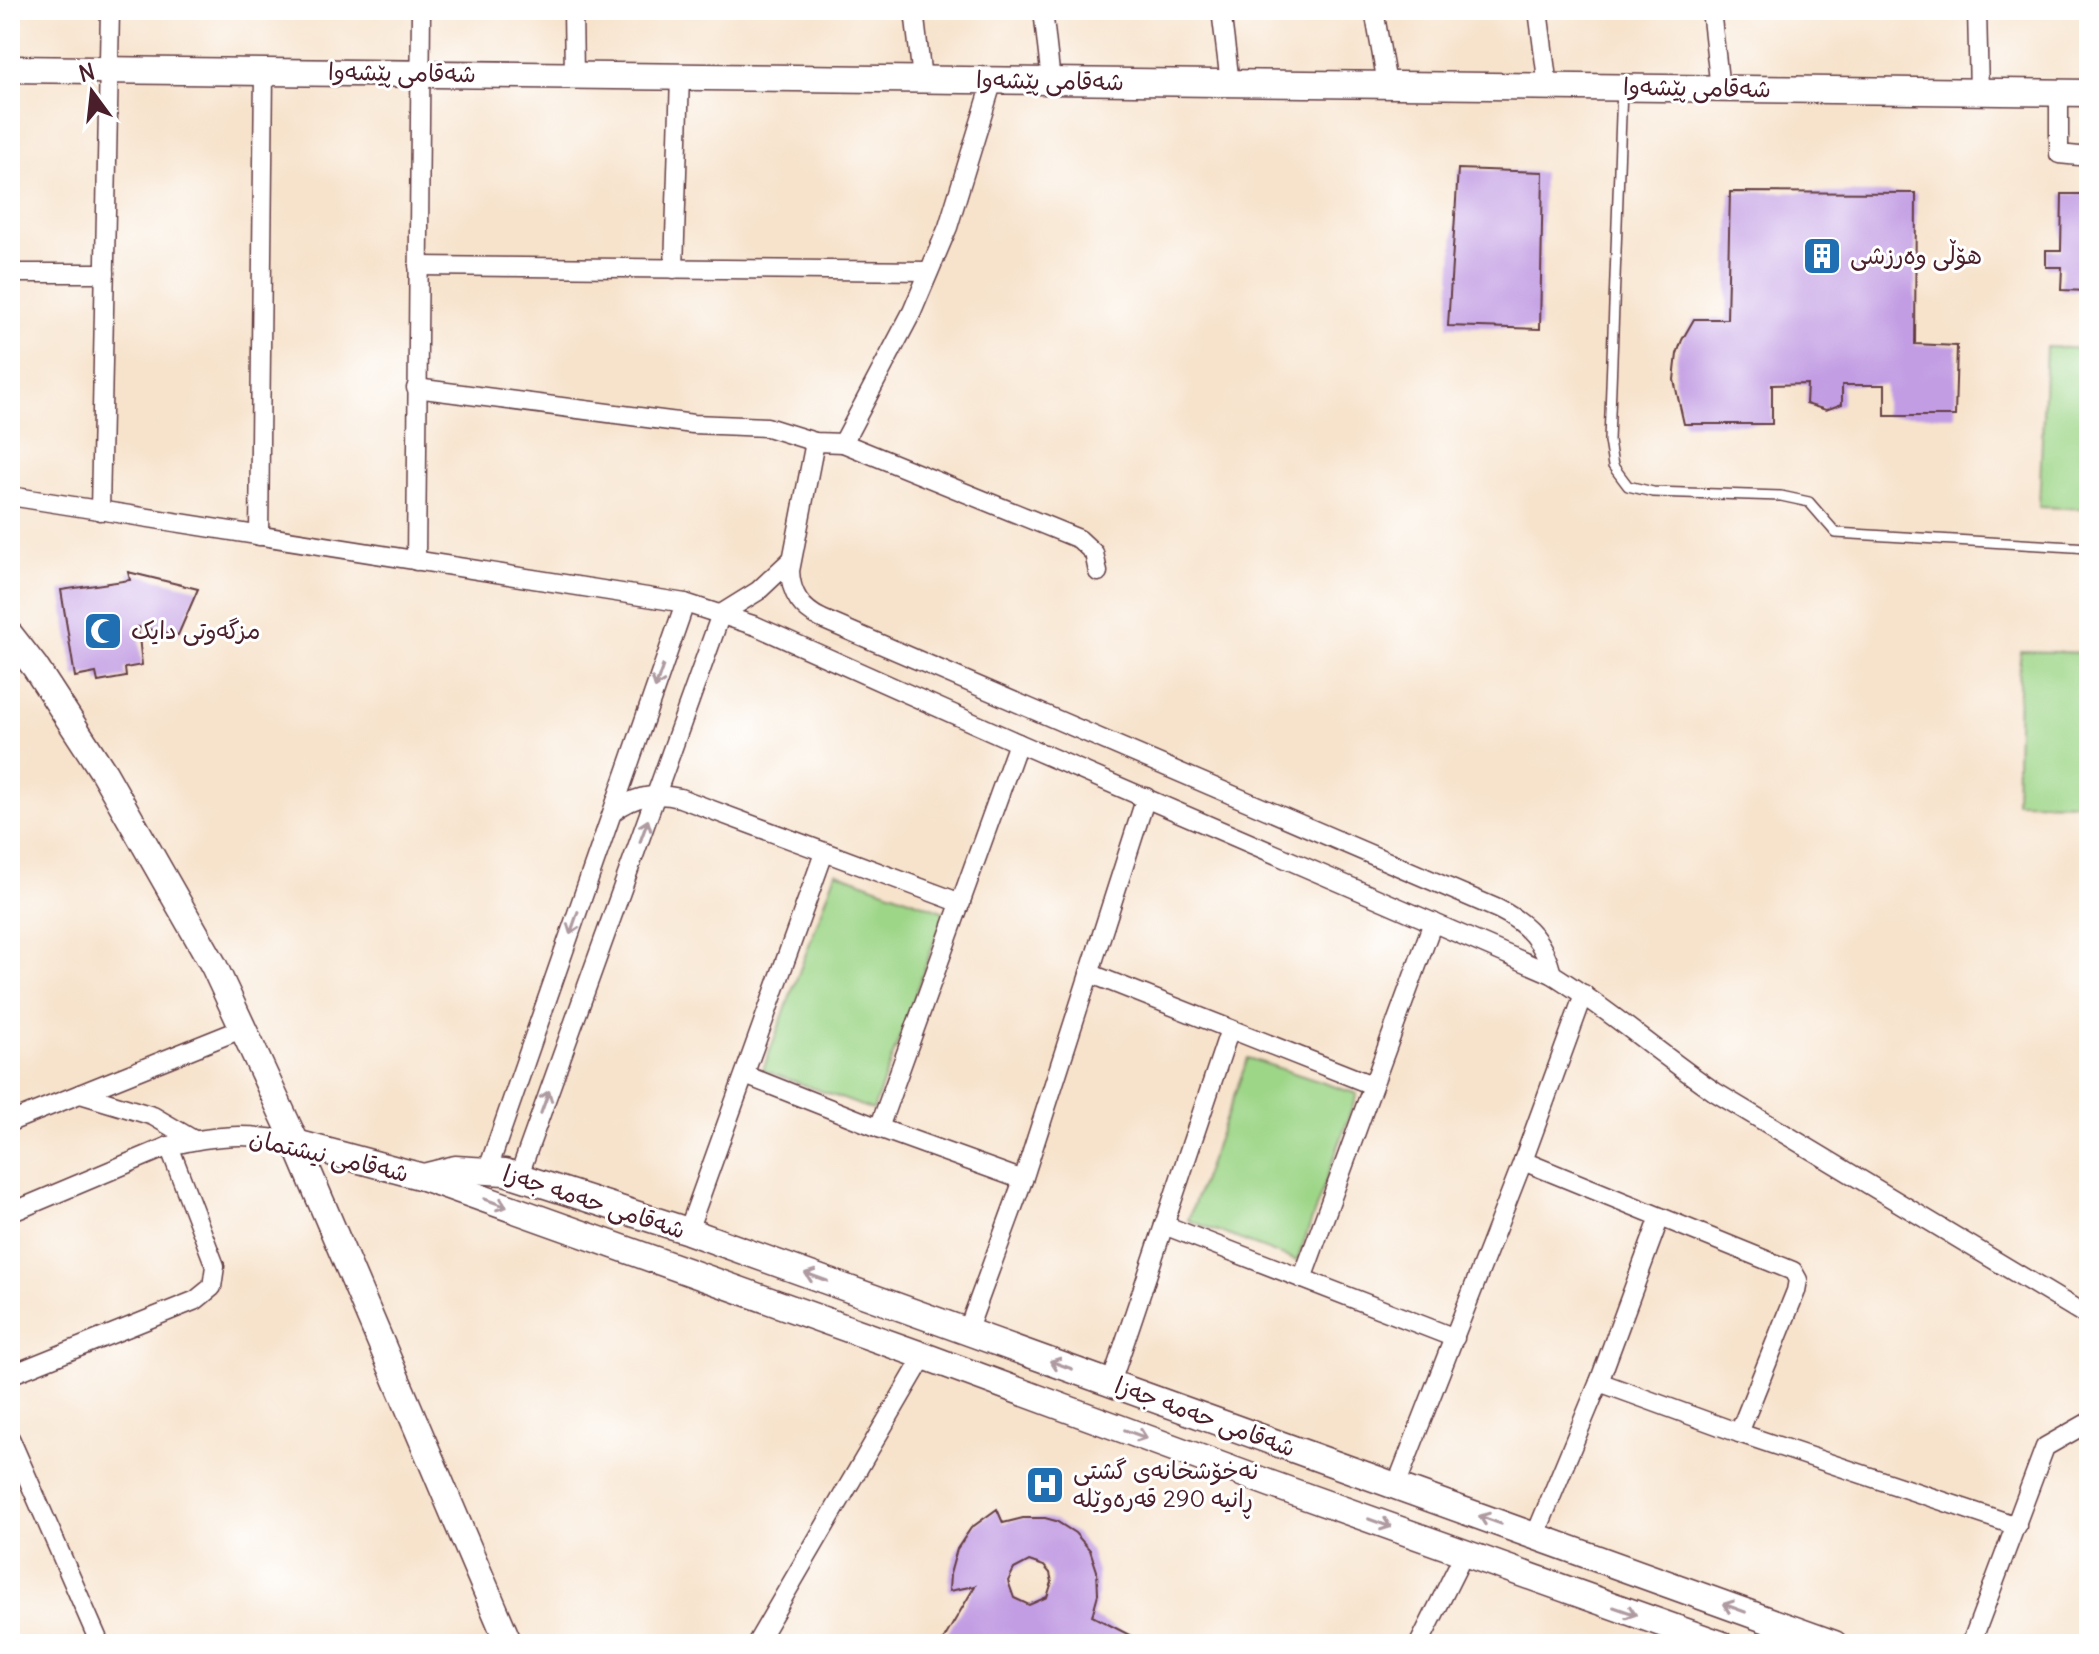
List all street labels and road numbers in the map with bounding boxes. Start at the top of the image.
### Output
street label: شەقامی پێشەوا [328,56,476,89]
street label: شەقامی پێشەوا [976,64,1124,97]
street label: شەقامی پێشەوا [1623,71,1771,104]
street label: شەقامی نیشتمان [246,1122,412,1189]
street label: شەقامی حەمە جەزا [499,1157,689,1246]
street label: شەقامی حەمە جەزا [1111,1369,1300,1464]

